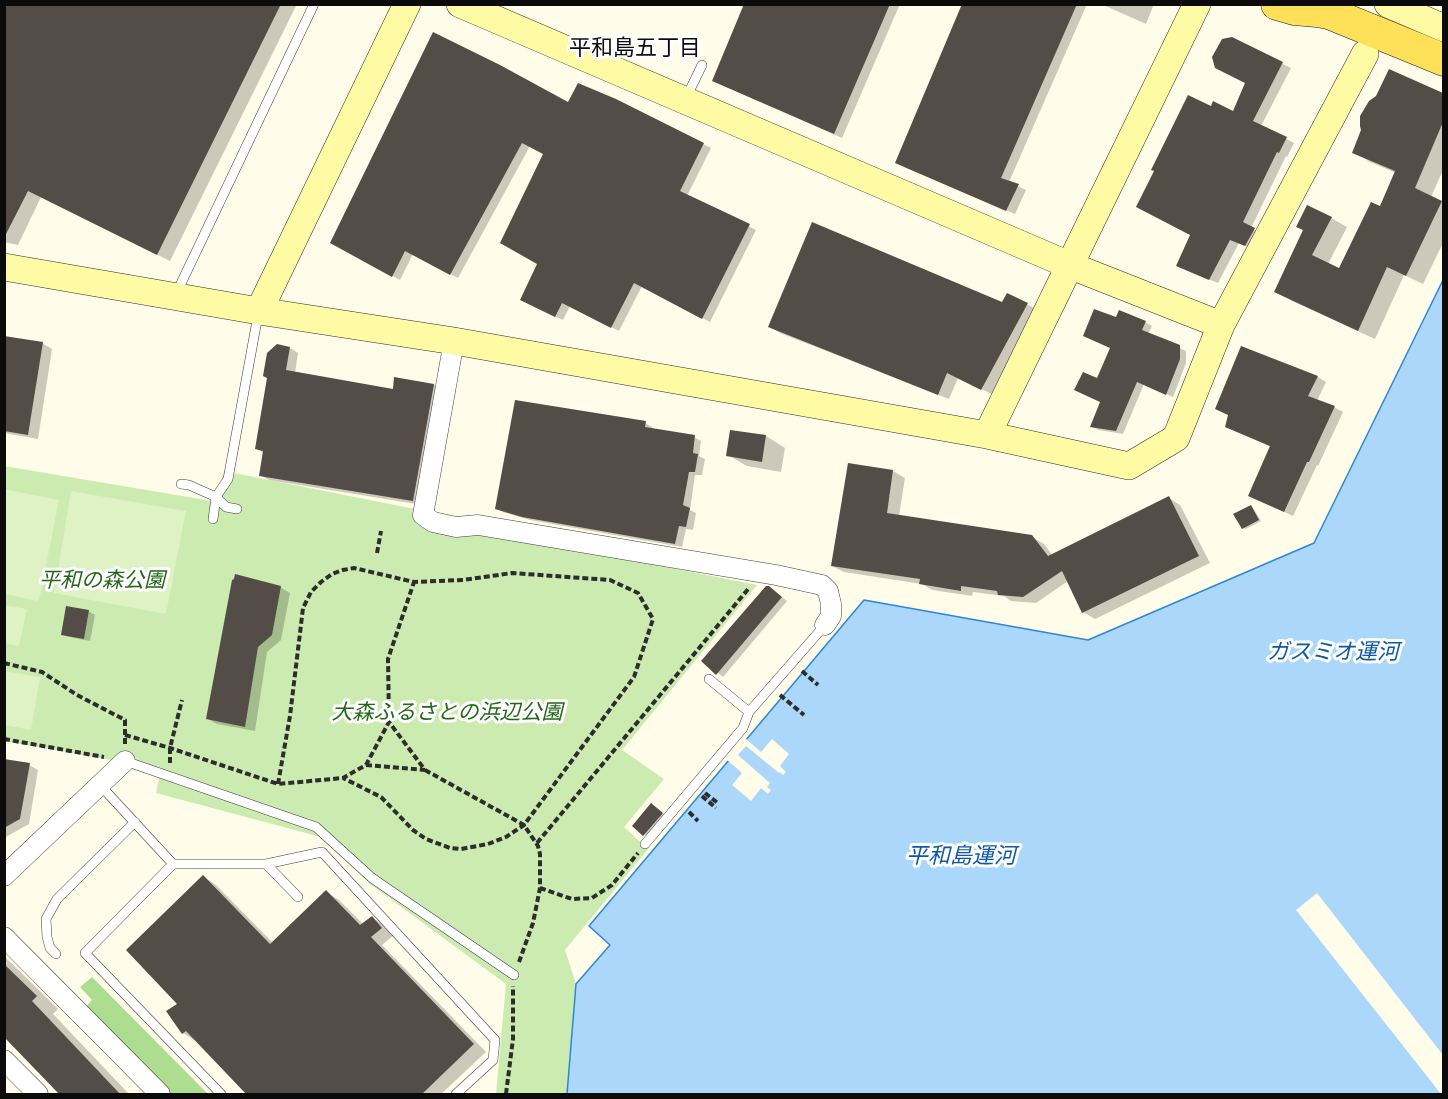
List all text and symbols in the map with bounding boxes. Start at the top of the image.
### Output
district label: 平和島五丁目 [569,36,701,62]
park label: 平和の森公園 [39,568,165,594]
water label: ガスミオ運河 [1267,640,1399,666]
park label: 大森ふるさとの浜辺公園 [332,700,562,726]
water label: 平和島運河 [906,844,1016,870]

